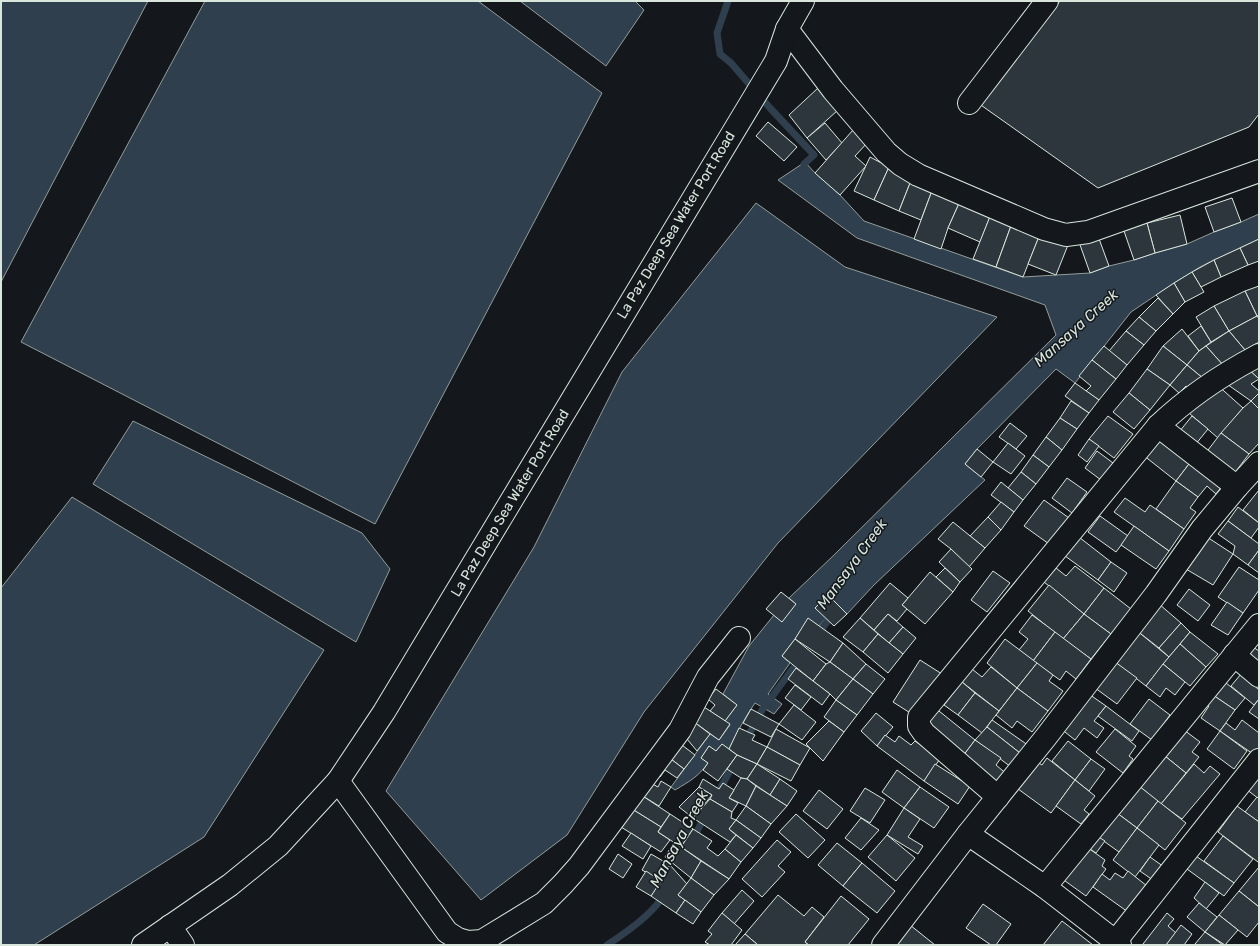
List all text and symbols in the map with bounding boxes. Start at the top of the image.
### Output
street label: La Paz Deep Sea Water Port Road [613,128,739,322]
water label: Mansaya Creek [1030,285,1122,371]
street label: La Paz Deep Sea Water Port Road [447,406,573,600]
water label: Mansaya Creek [813,515,891,613]
water label: Mansaya Creek [646,787,712,891]

